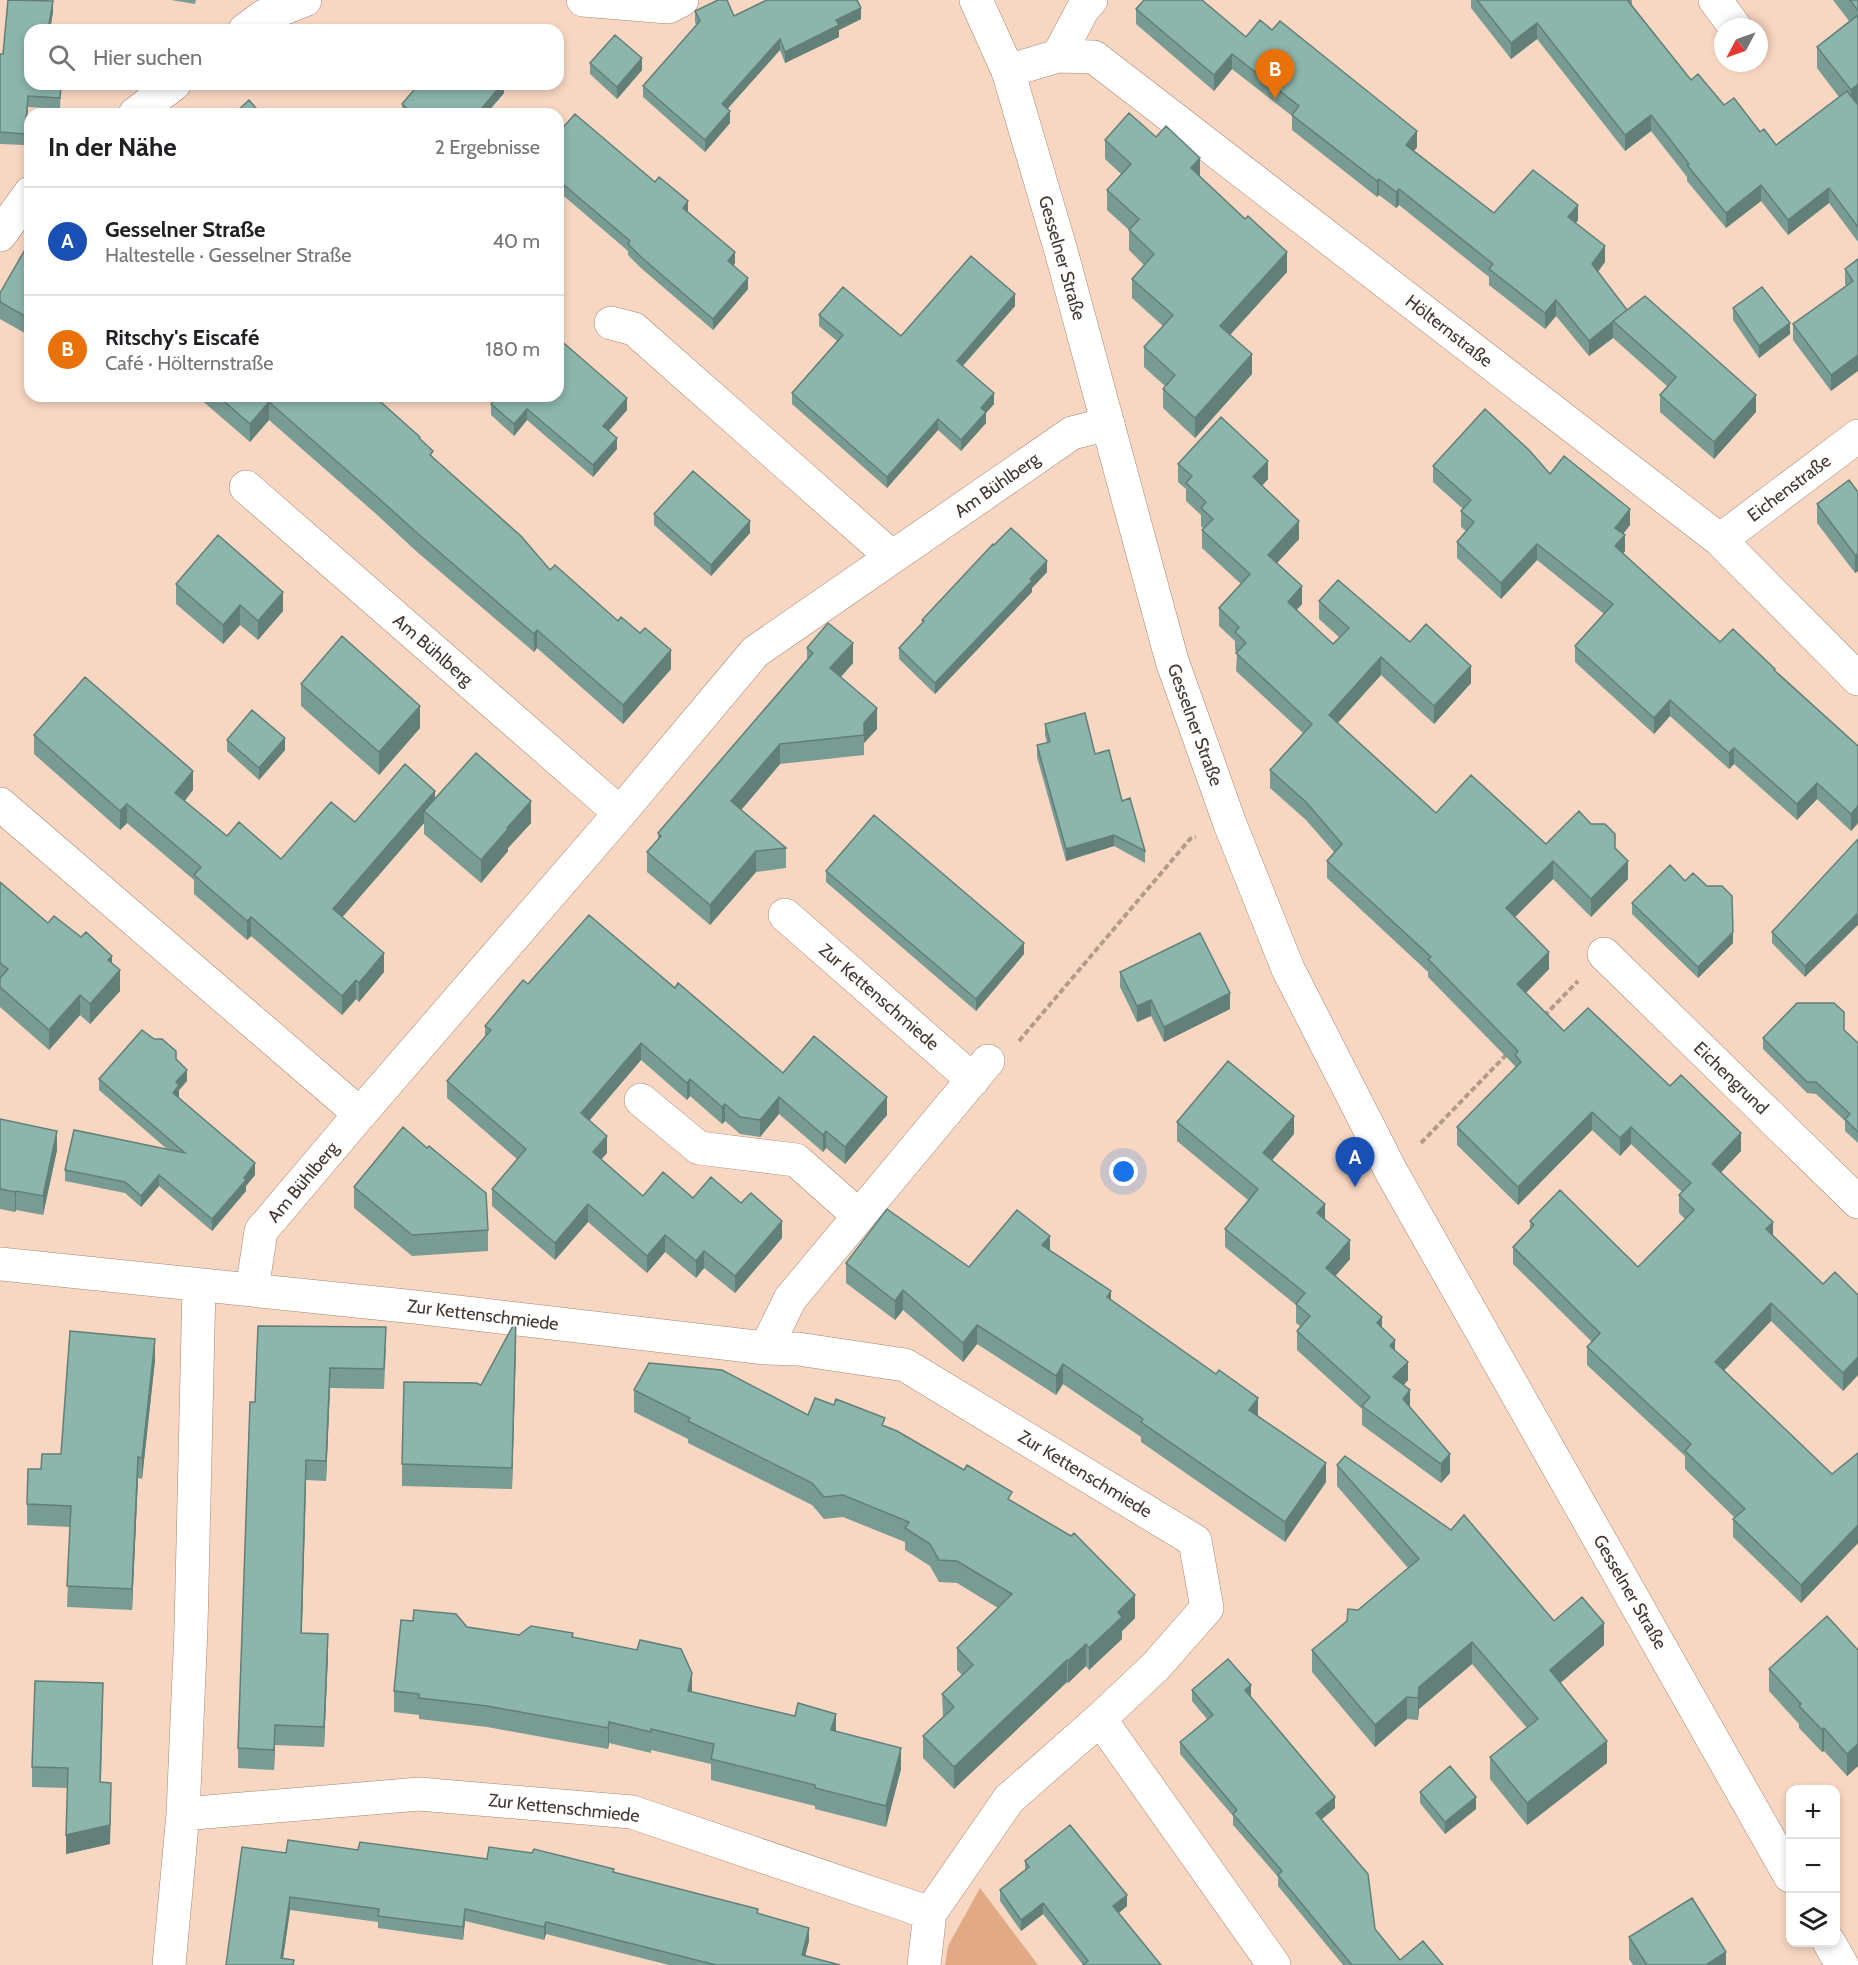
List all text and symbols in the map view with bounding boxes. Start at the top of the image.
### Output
north arrow [1714,18,1768,72]
search box [24,24,564,90]
icon: search [45,41,78,74]
text: Hier suchen [93,44,202,71]
pin: B [1256,50,1294,99]
text: In der Nähe [48,131,177,163]
text: 2 Ergebnisse [434,135,540,159]
street label: Gesselner Straße [1034,193,1090,323]
text: Gesselner Straße [105,216,265,243]
text: A [61,229,74,253]
text: 40 m [492,229,540,253]
text: Haltestelle · Gesselner Straße [105,243,351,267]
street label: Hölternstraße [1401,290,1497,372]
text: Ritschy's Eiscafé [105,324,259,351]
text: B [61,337,74,361]
text: 180 m [485,337,540,361]
text: Café · Hölternstraße [105,351,274,375]
street label: Am Bühlberg [950,447,1045,522]
street label: Eichenstraße [1743,450,1835,526]
street label: Am Bühlberg [389,609,478,691]
street label: Gesselner Straße [1163,661,1227,789]
street label: Zur Kettenschmiede [814,939,944,1055]
street label: Eichengrund [1689,1037,1773,1119]
street label: Am Bühlberg [263,1136,344,1227]
pin: A [1336,1138,1374,1187]
your location [1109,1157,1138,1186]
street label: Zur Kettenschmiede [406,1295,560,1335]
street label: Zur Kettenschmiede [1014,1425,1156,1523]
street label: Gesselner Straße [1588,1531,1672,1653]
map controls [1786,1785,1840,1947]
button: + [1786,1785,1840,1839]
street label: Zur Kettenschmiede [487,1789,641,1827]
button: − [1786,1839,1840,1893]
button: layers [1786,1893,1840,1947]

